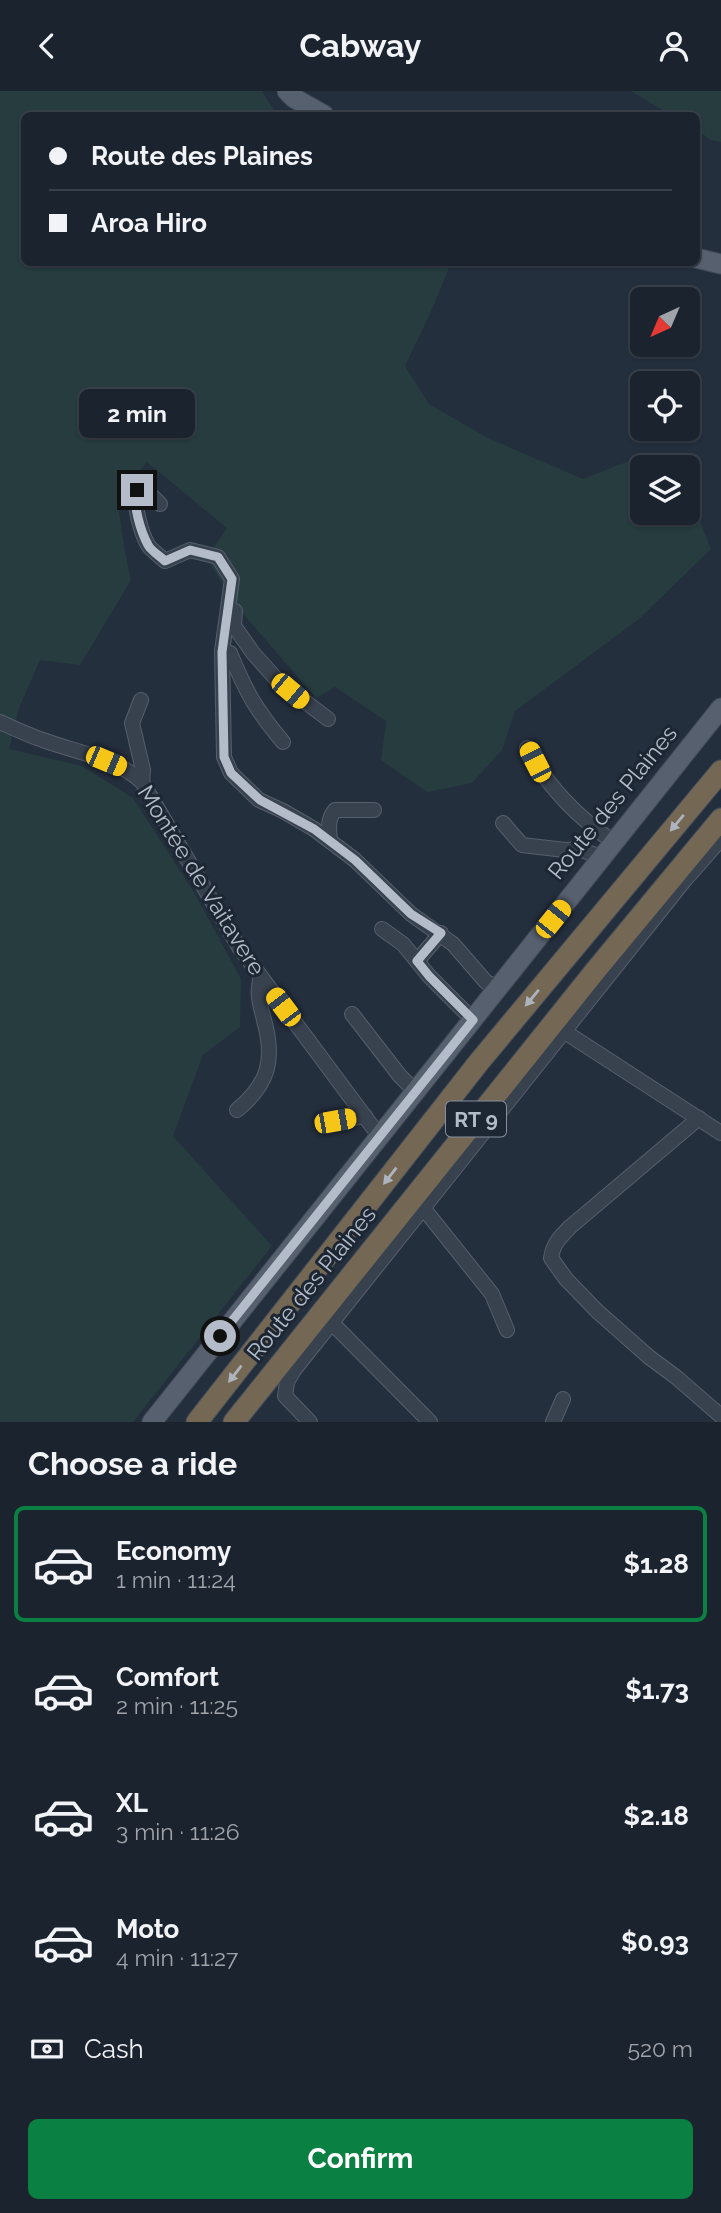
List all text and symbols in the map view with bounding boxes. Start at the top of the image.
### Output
icon: back [28,27,66,65]
text: Cabway [300,27,421,64]
icon: person [655,27,693,65]
text: Route des Plaines [91,141,313,171]
text: Aroa Hiro [91,208,207,238]
north arrow [630,287,700,357]
map controls [630,287,700,525]
button: locate [630,371,700,441]
callout: 2 min [79,389,195,437]
text: 2 min [107,400,167,427]
button: layers [630,455,700,525]
route end [121,474,153,506]
car [268,669,313,713]
street label: Route des Plaines [542,720,682,884]
car [517,739,554,785]
car [83,743,130,779]
street label: Montée de Vaitavere [133,780,271,980]
one-way arrow [670,814,685,832]
car [532,896,575,942]
car [262,984,305,1030]
one-way arrow [525,990,540,1007]
road number: RT 9 [446,1101,506,1137]
car [313,1107,358,1135]
one-way arrow [383,1167,398,1185]
street label: Route des Plaines [241,1201,381,1365]
route start [204,1320,236,1352]
one-way arrow [227,1365,242,1383]
text: Choose a ride [28,1445,237,1482]
icon: car [32,1533,95,1596]
text: Economy [116,1536,231,1566]
text: $1.28 [623,1549,689,1579]
text: 1 min · 11:24 [116,1566,236,1593]
icon: car [32,1659,95,1722]
text: Comfort [116,1662,219,1692]
text: $1.73 [625,1675,689,1705]
text: 2 min · 11:25 [116,1692,238,1719]
icon: car [32,1785,95,1848]
text: XL [116,1788,148,1818]
text: $2.18 [623,1801,689,1831]
text: 3 min · 11:26 [116,1818,240,1845]
icon: car [32,1911,95,1974]
text: Moto [116,1914,179,1944]
text: $0.93 [621,1927,689,1957]
text: 4 min · 11:27 [116,1944,238,1971]
icon: cash [28,2030,66,2068]
text: Cash [84,2034,144,2064]
text: 520 m [627,2035,693,2062]
button: Confirm [28,2119,693,2199]

